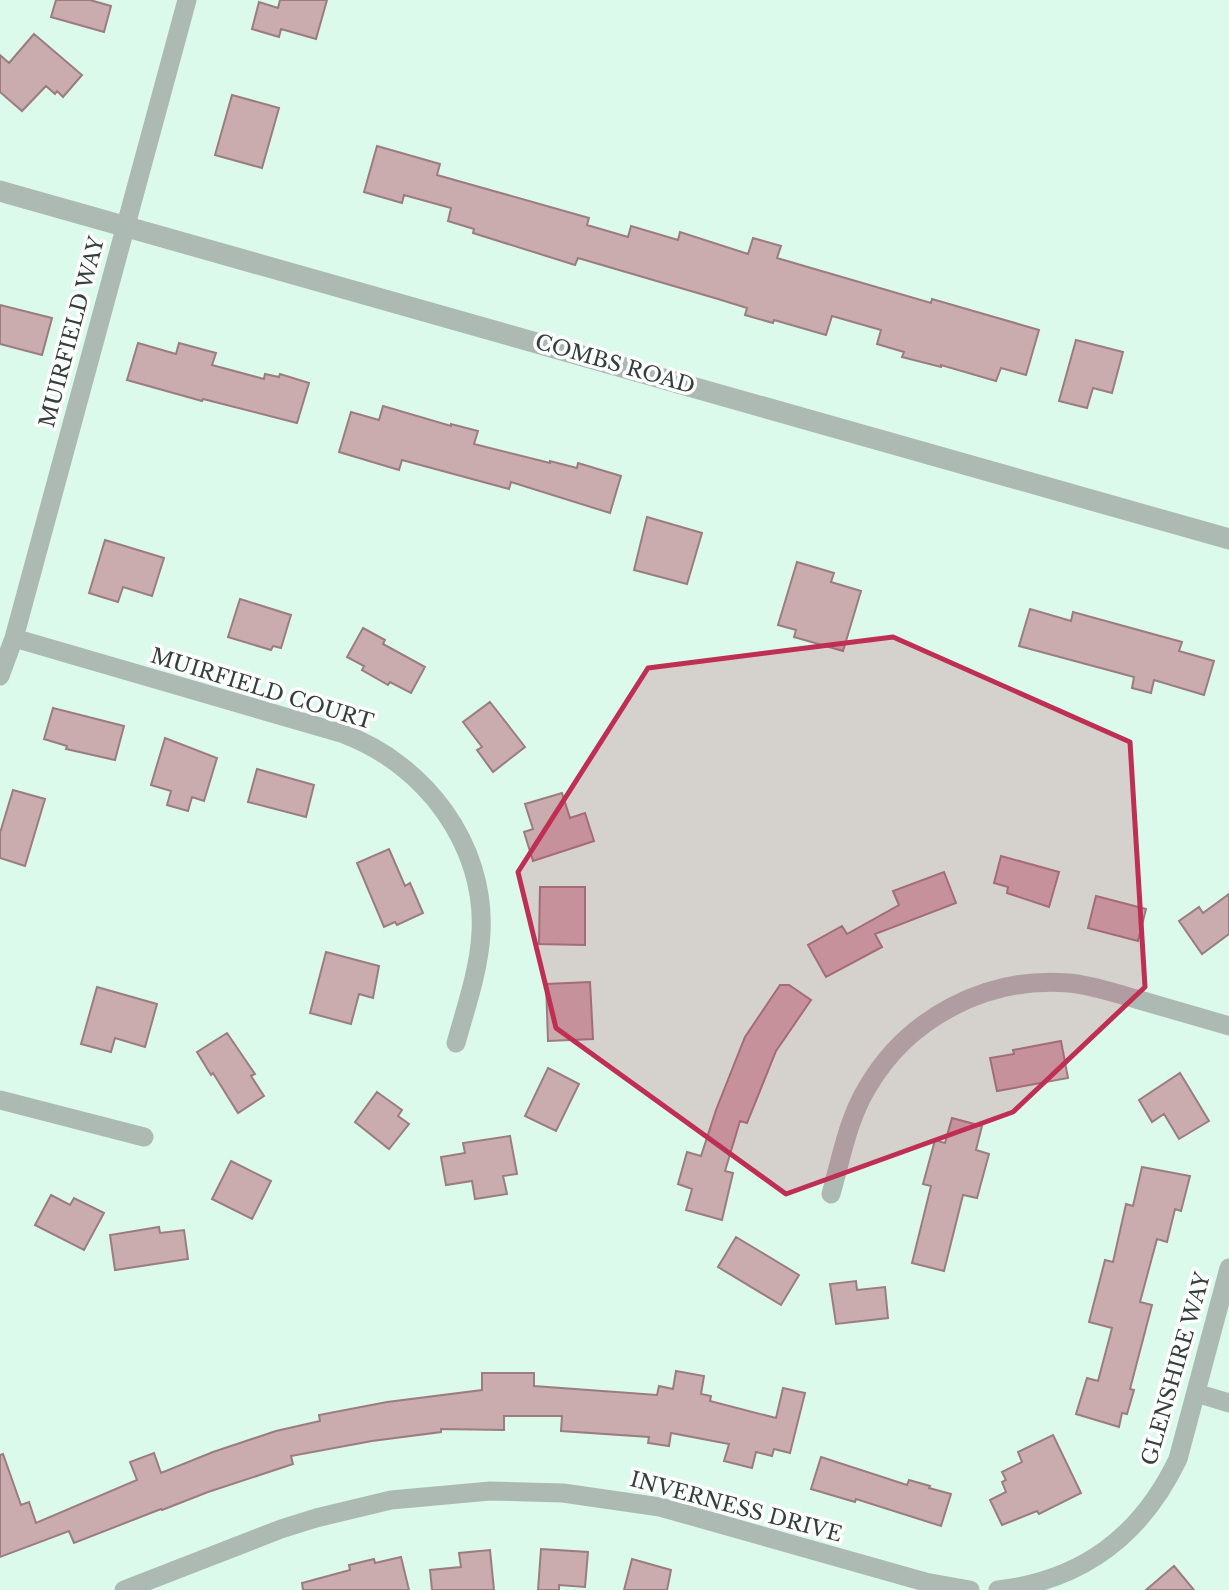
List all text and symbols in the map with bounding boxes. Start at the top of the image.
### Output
street label: MUIRFIELD WAY [34,233,110,430]
street label: COMBS ROAD [532,329,698,399]
street label: MUIRFIELD COURT [147,643,377,735]
street label: GLENSHIRE WAY [1136,1269,1216,1469]
street label: INVERNESS DRIVE [627,1466,845,1548]

